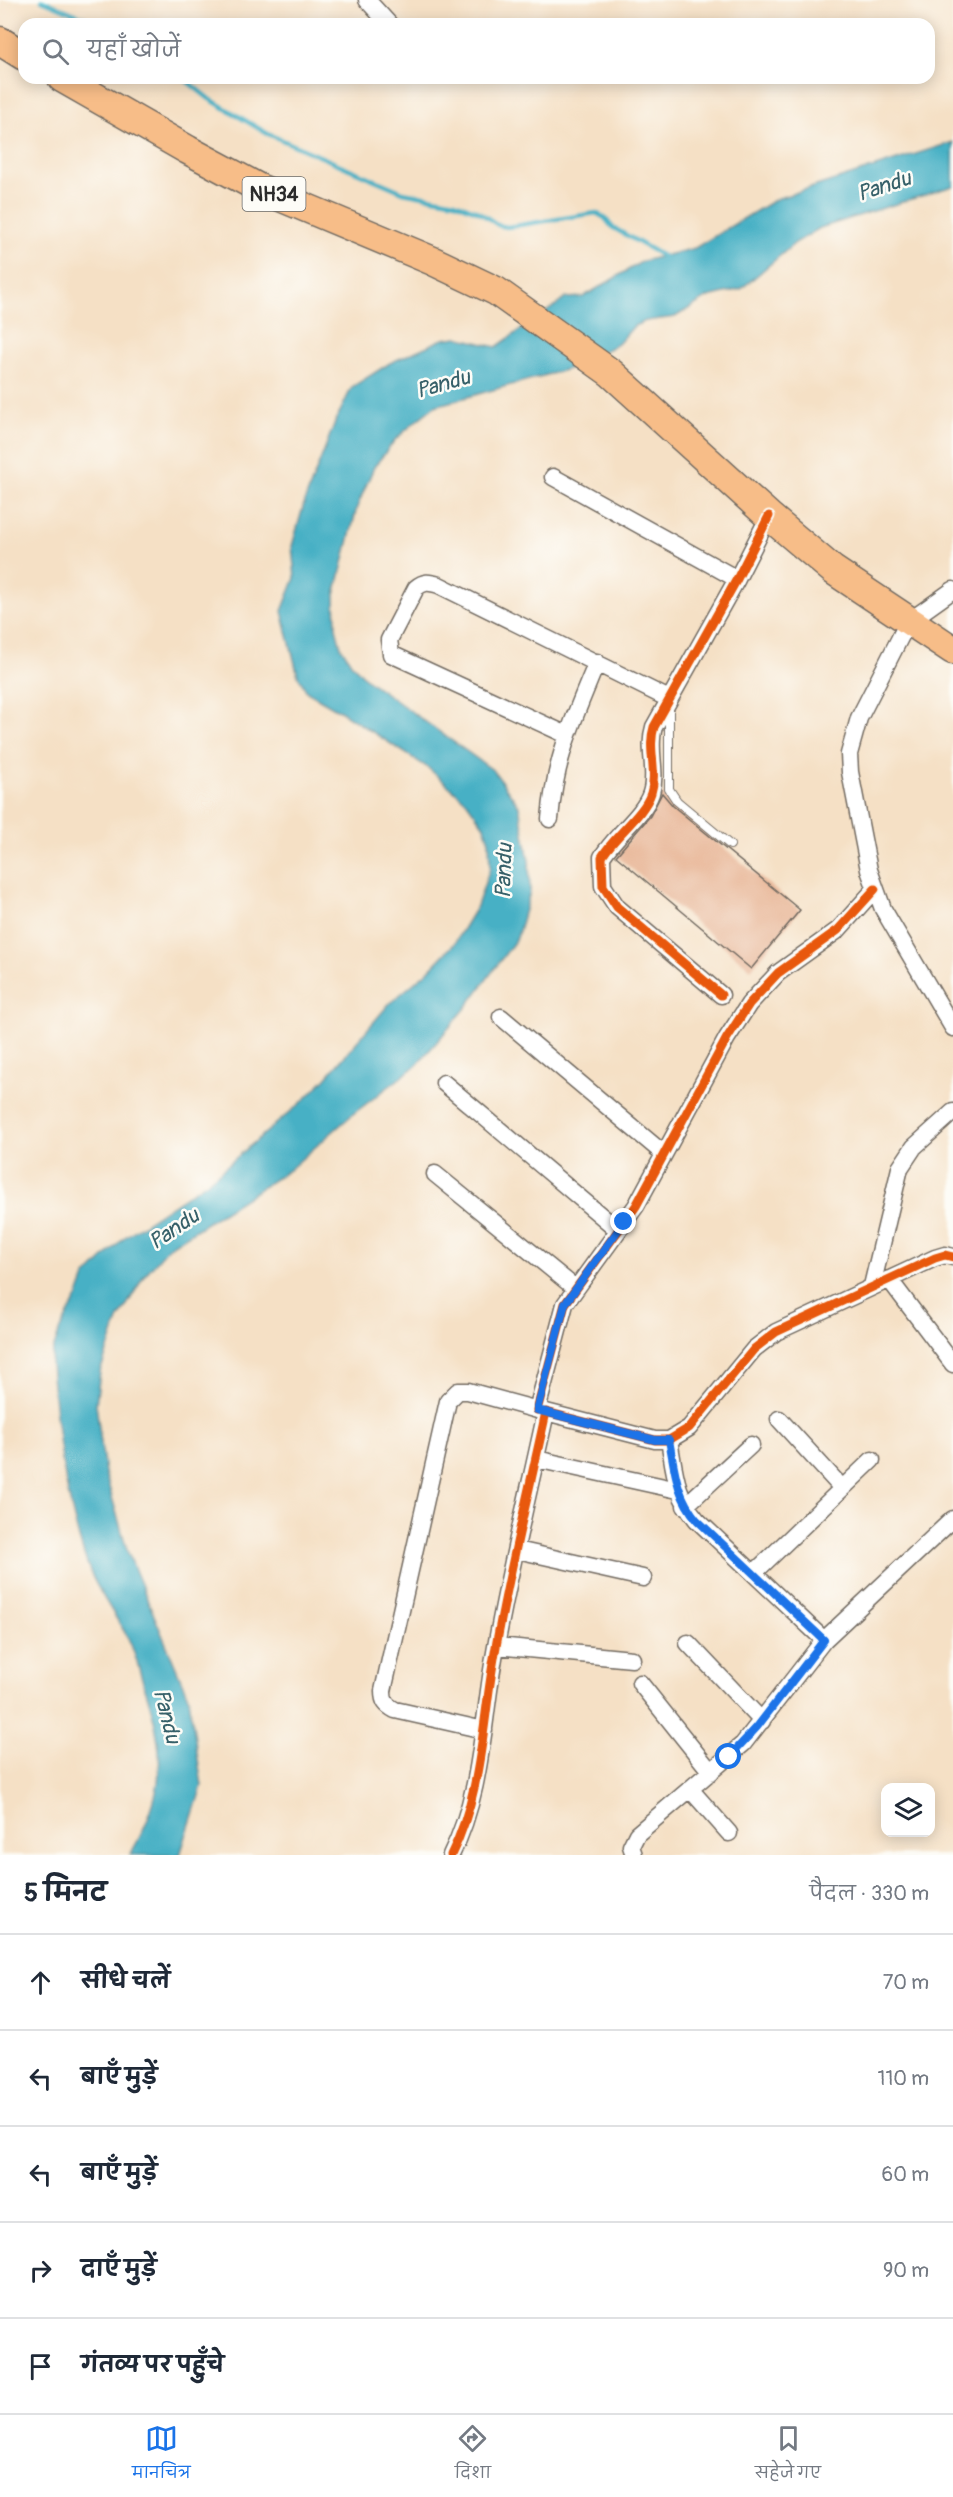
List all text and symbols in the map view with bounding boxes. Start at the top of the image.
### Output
search box [18,18,935,84]
icon: search [39,35,72,68]
text: यहाँ खोजें [87,36,181,64]
water label: Pandu [853,164,916,208]
road number: NH34 [242,177,306,211]
water label: Pandu [413,362,475,405]
water label: Pandu [489,841,519,899]
water label: Pandu [143,1201,206,1256]
route end [610,1208,636,1234]
water label: Pandu [147,1686,188,1748]
route start [715,1743,741,1769]
map controls [881,1783,935,1837]
button: layers [881,1783,935,1837]
text: 5 मिनट [24,1877,107,1909]
text: पैदल · 330 m [810,1881,929,1906]
icon: ahead [24,1966,57,1999]
text: सीधे चलें [81,1967,170,1995]
text: 70 m [883,1970,929,1995]
icon: left [24,2062,57,2095]
text: बाएँ मुड़ें [81,2063,157,2091]
text: 110 m [878,2066,929,2091]
icon: left [24,2158,57,2191]
text: बाएँ मुड़ें [81,2159,157,2187]
text: 60 m [882,2162,929,2187]
icon: right [24,2254,57,2287]
text: दाएँ मुड़ें [81,2255,157,2283]
text: 90 m [883,2258,929,2283]
icon: arrive [24,2350,57,2383]
text: गंतव्य पर पहुँचे [81,2351,224,2379]
tab: मानचित्र [132,2422,191,2490]
tab: दिशा [455,2422,491,2490]
tab: सहेजे गए [755,2422,821,2490]

